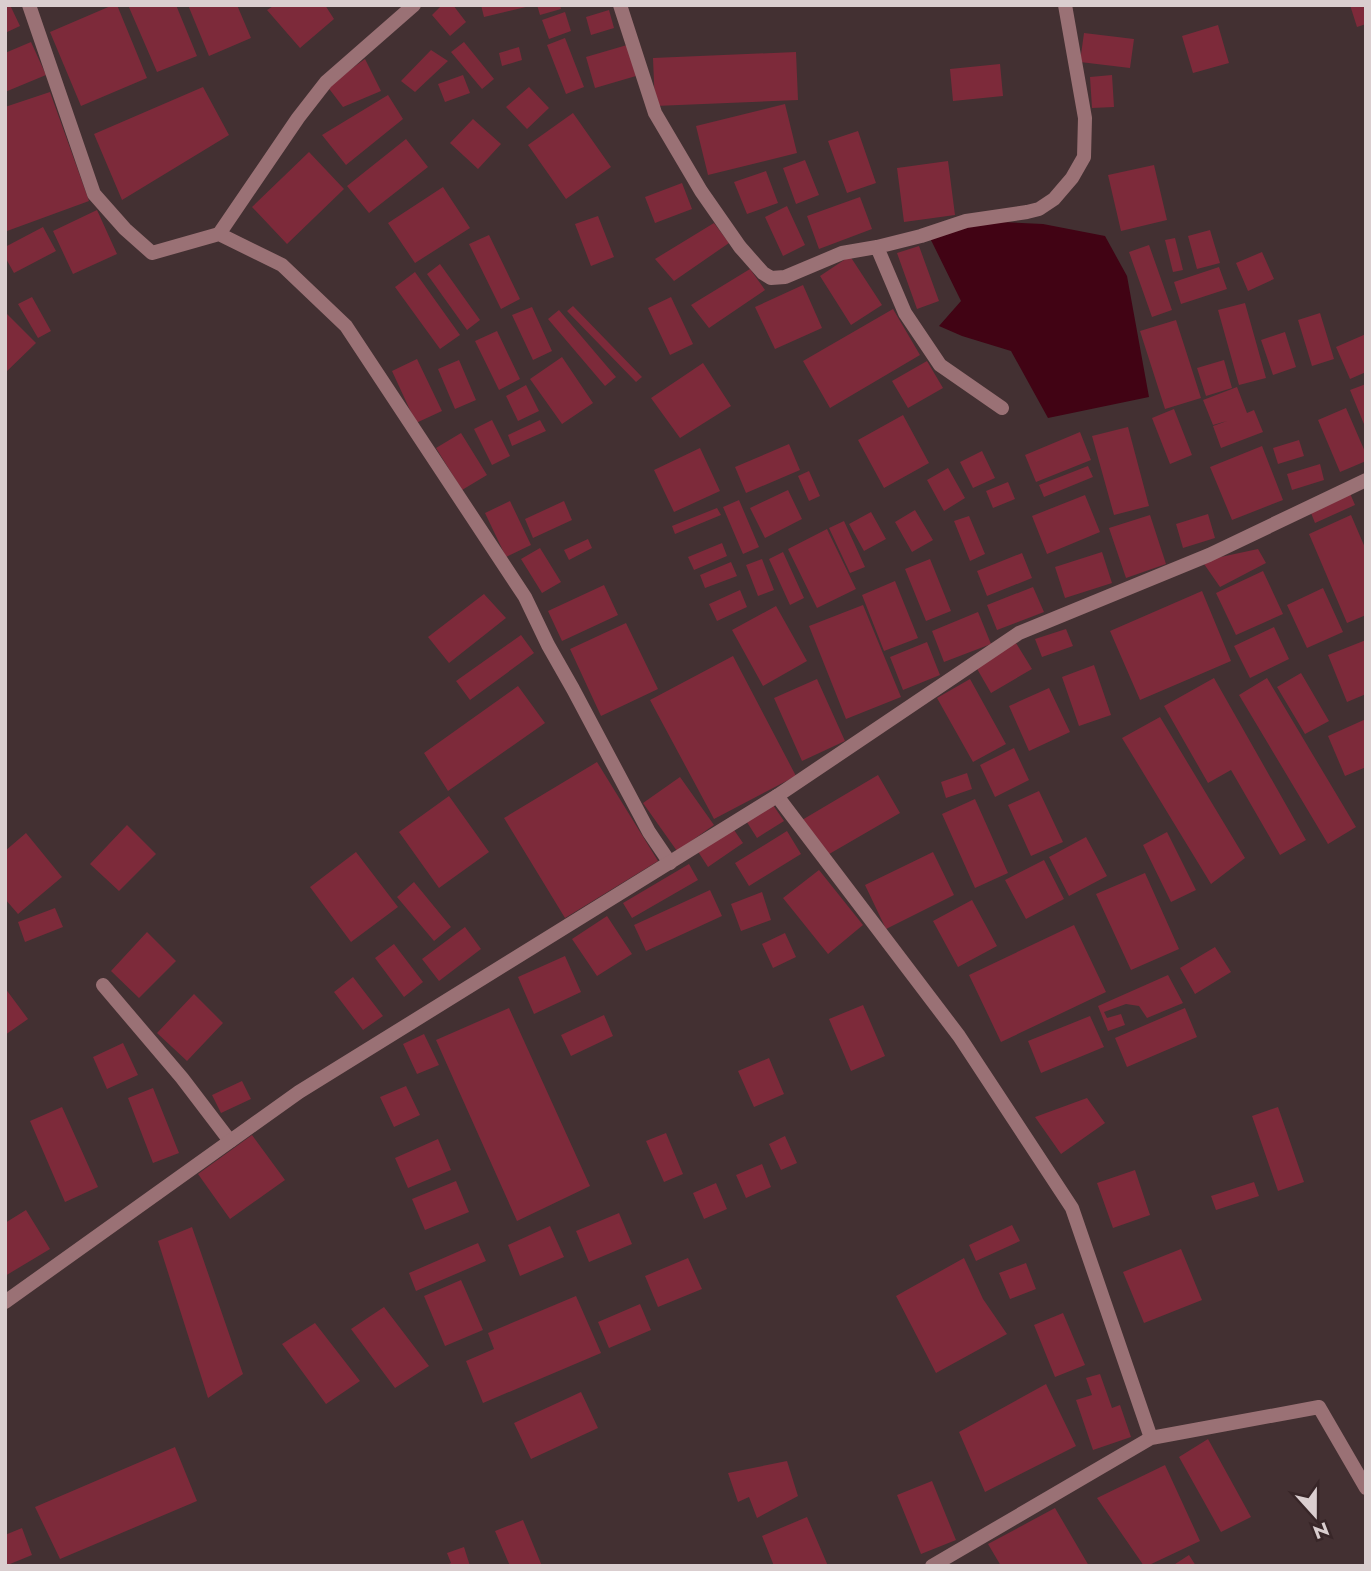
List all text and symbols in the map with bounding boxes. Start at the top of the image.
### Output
north arrow [1280,1480,1350,1550]
text: N [1309,1515,1333,1546]

